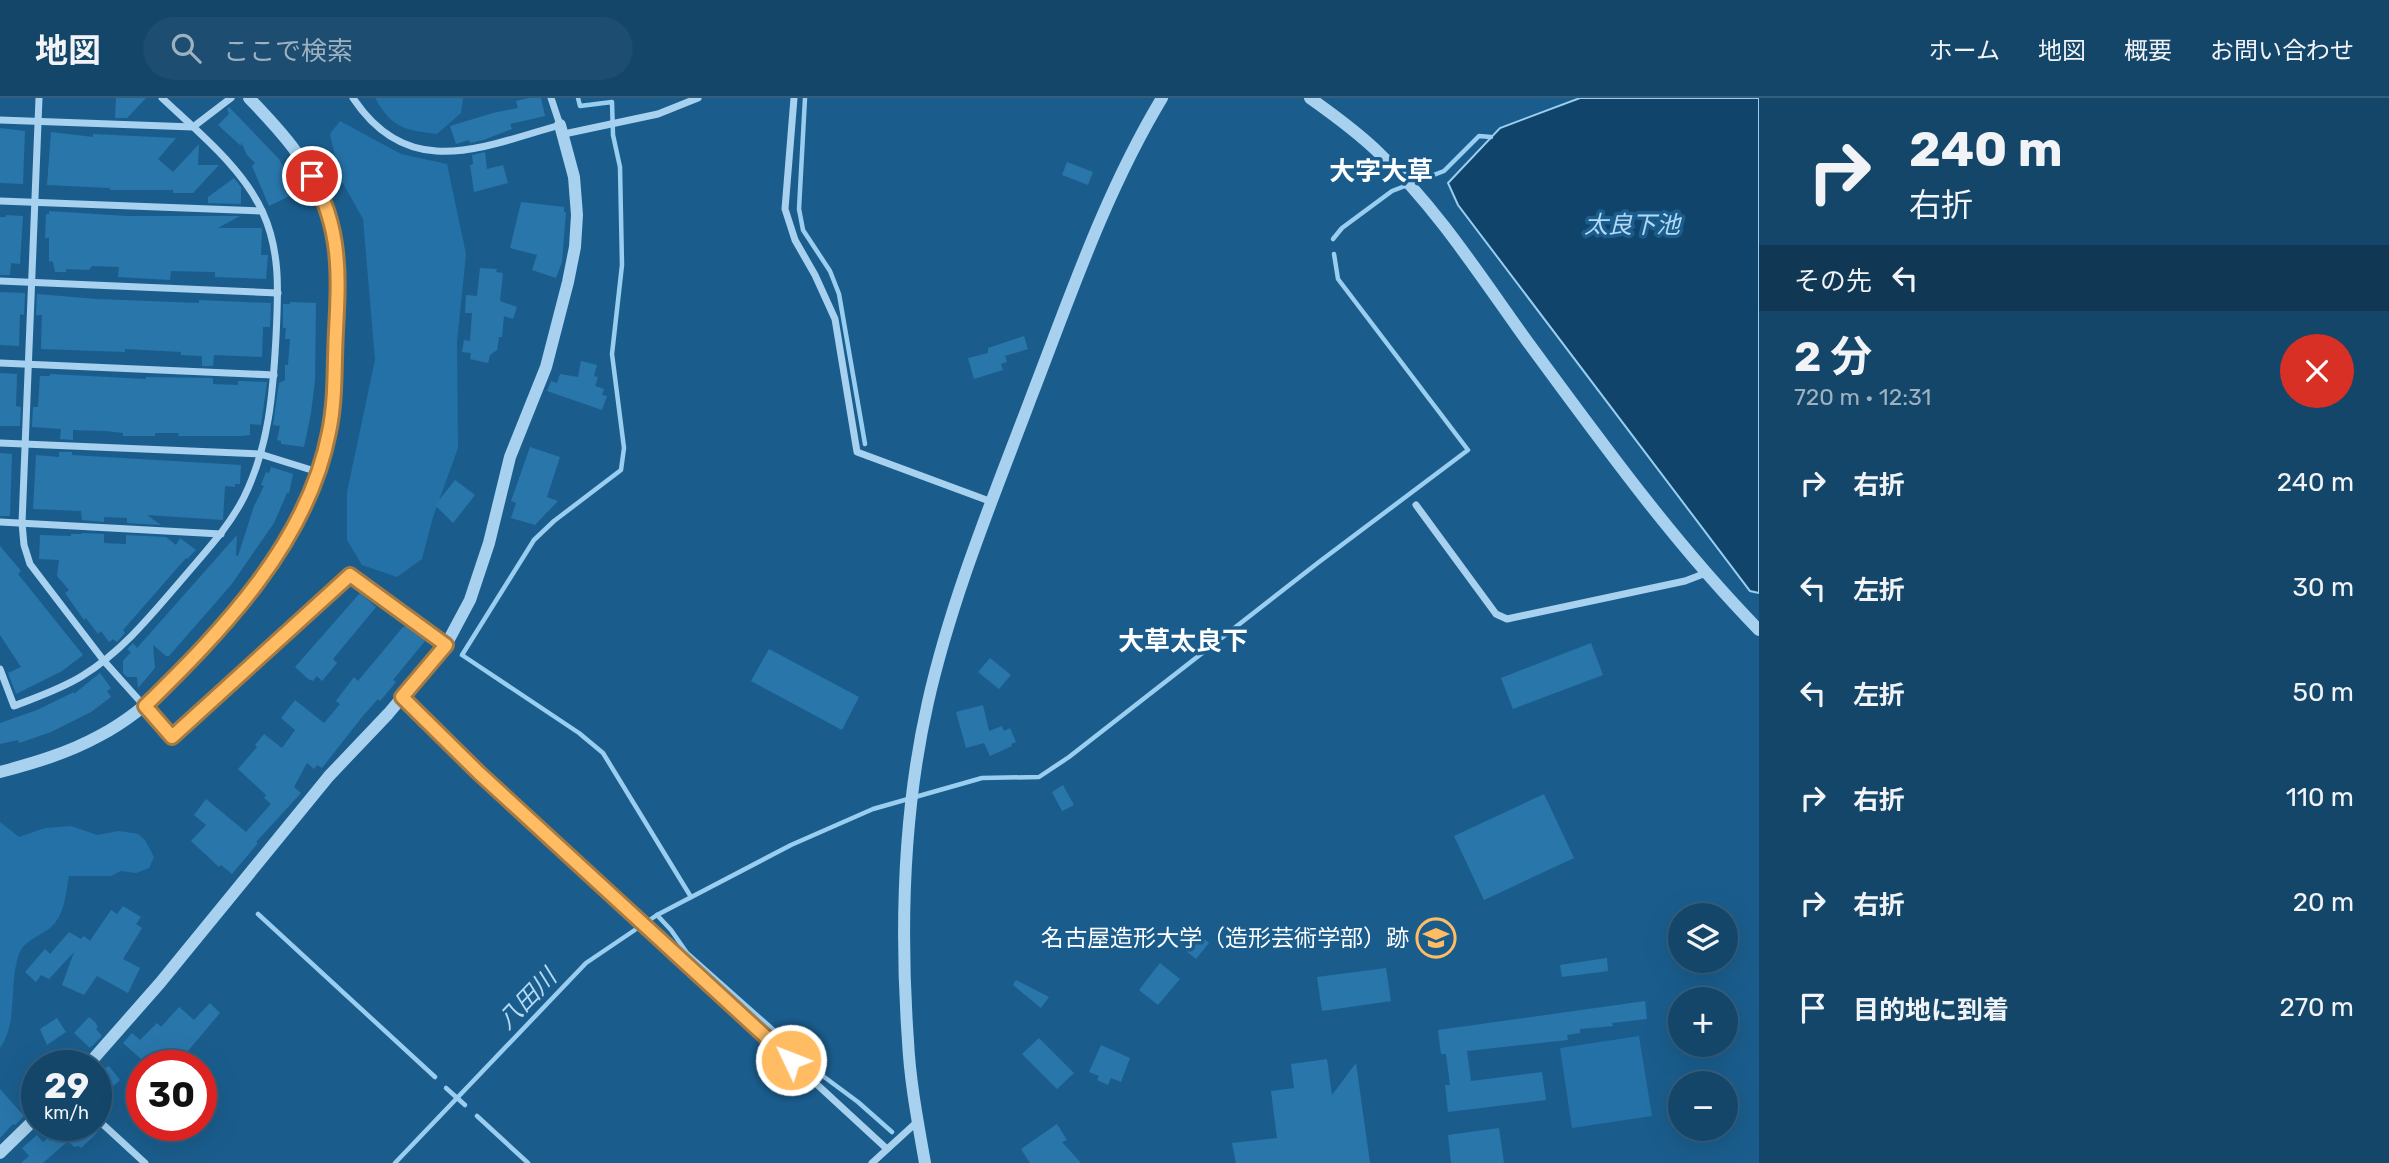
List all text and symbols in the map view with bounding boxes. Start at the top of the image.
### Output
search box [143,17,633,80]
icon: search [167,29,205,67]
text: 地図 [35,31,101,70]
text: ここで検索 [223,36,353,67]
text: ホーム [1929,37,2000,65]
text: 地図 [2038,37,2086,65]
text: 概要 [2124,37,2172,65]
text: お問い合わせ [2210,37,2354,65]
text: 240 m [1909,120,2063,178]
icon: right [1794,126,1885,217]
pin [282,146,342,206]
district label: 大字大草 [1329,156,1433,187]
icon: arrive [293,157,331,195]
text: 右折 [1909,186,1973,224]
water label: 太良下池 [1584,211,1682,239]
icon: left [1886,259,1924,297]
text: その先 [1794,266,1872,297]
text: 2 分 [1794,332,1872,382]
button: close [2280,334,2354,408]
text: 720 m · 12:31 [1794,383,1931,411]
icon: right [1794,464,1832,502]
text: 240 m [2277,467,2354,498]
text: 右折 [1853,470,1905,501]
icon: left [1794,569,1832,607]
text: 30 m [2292,572,2354,603]
text: 左折 [1853,575,1905,606]
district label: 大草太良下 [1118,626,1248,657]
icon: left [1794,674,1832,712]
text: 50 m [2293,677,2354,708]
text: 左折 [1853,680,1905,711]
icon: right [1794,779,1832,817]
text: 110 m [2286,782,2354,813]
text: 右折 [1853,785,1905,816]
icon: right [1794,884,1832,922]
text: 20 m [2293,887,2354,918]
text: 右折 [1853,890,1905,921]
map controls [1668,903,1738,1141]
button: layers [1668,903,1738,973]
school or university icon: 名古屋造形大学（造形芸術学部）跡 [1415,917,1457,959]
place label: 名古屋造形大学（造形芸術学部）跡 [1041,924,1409,952]
water label: 八田川 [492,961,564,1035]
button: + [1668,987,1738,1057]
icon: arrive [1794,989,1832,1027]
text: 270 m [2279,992,2354,1023]
text: 目的地に到着 [1853,995,2009,1026]
position arrow [754,1023,828,1097]
speed limit sign: 30 [126,1050,217,1141]
text: 29 [44,1065,89,1107]
button: − [1668,1071,1738,1141]
text: km/h [44,1102,89,1124]

